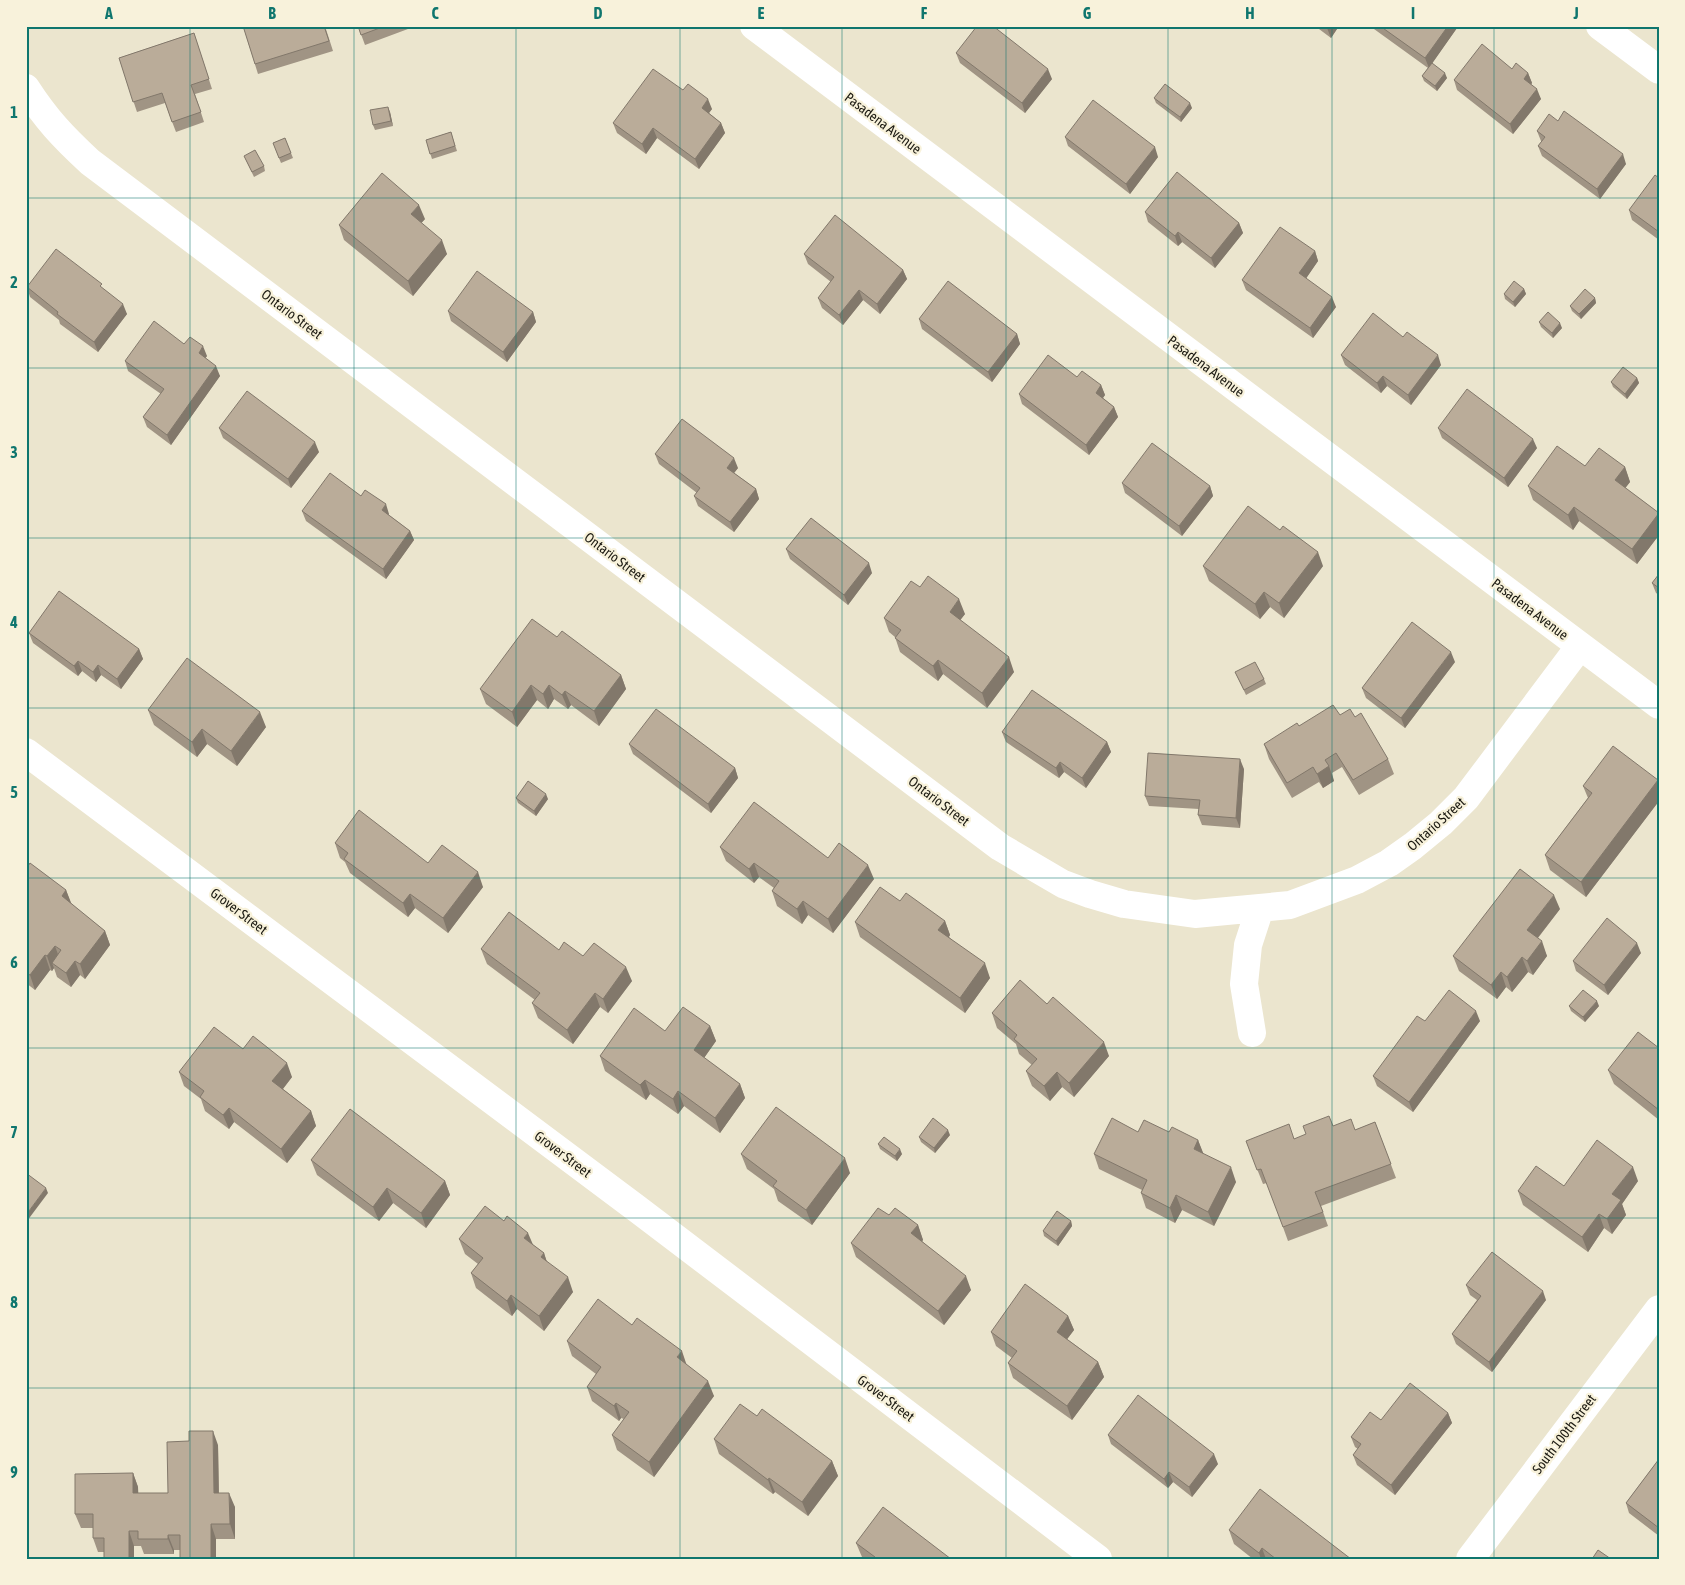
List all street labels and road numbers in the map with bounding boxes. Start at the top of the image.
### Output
street label: Pasadena Avenue [842,89,924,157]
street label: Ontario Street [258,286,326,342]
street label: Pasadena Avenue [1165,332,1247,400]
street label: Ontario Street [581,529,649,585]
street label: Pasadena Avenue [1489,575,1571,643]
street label: Ontario Street [905,773,973,829]
street label: Ontario Street [1404,794,1468,854]
street label: Grover Street [208,885,270,937]
street label: Grover Street [532,1128,594,1180]
street label: Grover Street [855,1372,917,1424]
street label: South 100th Street [1529,1391,1599,1477]

